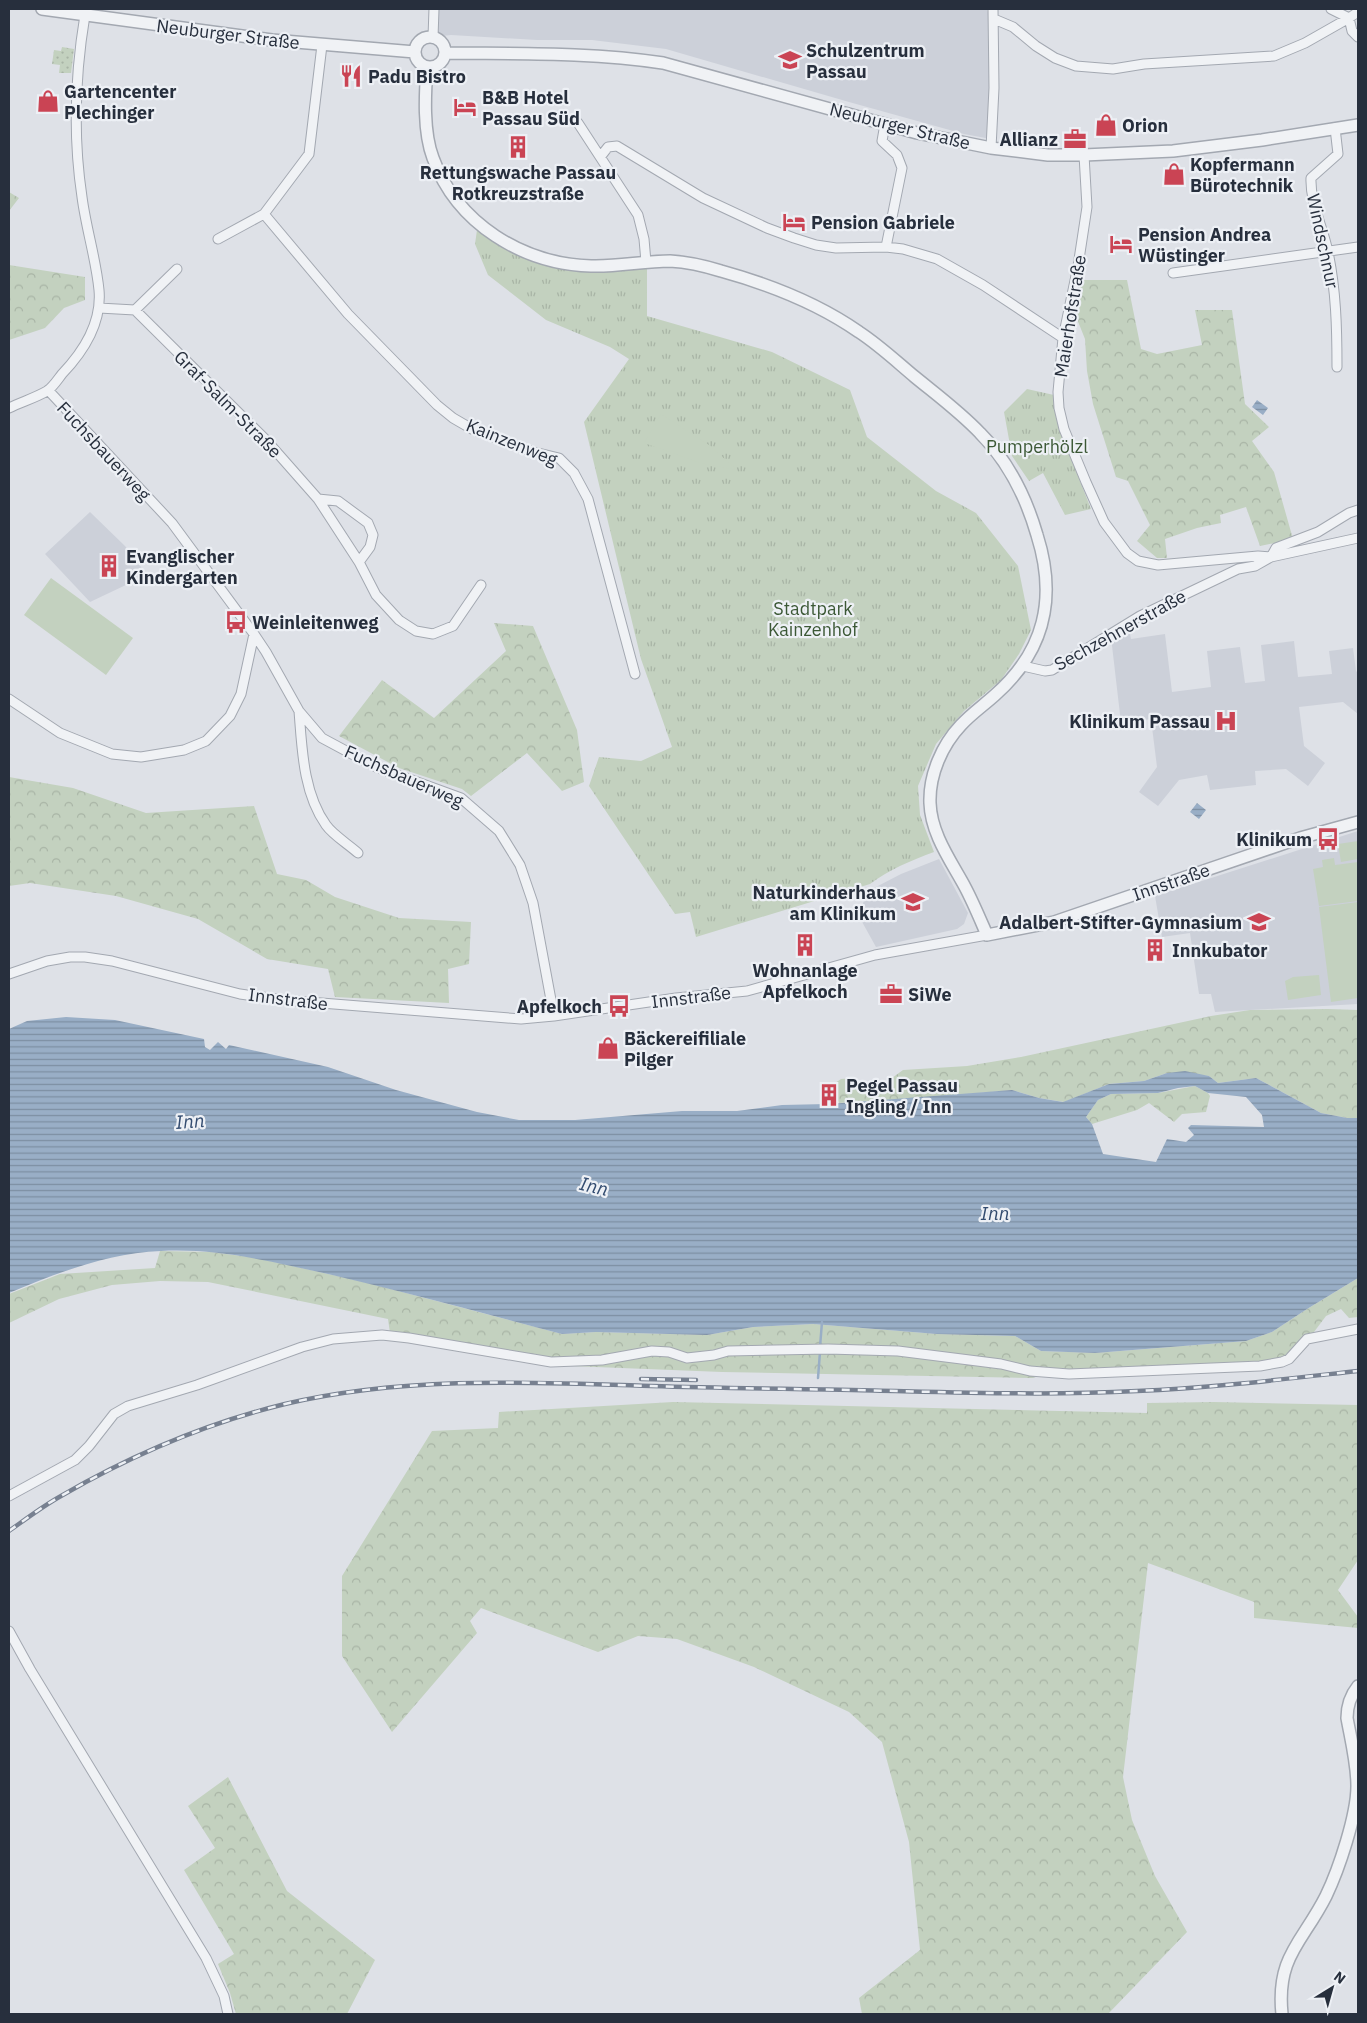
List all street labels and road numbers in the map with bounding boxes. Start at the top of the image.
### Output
street label: Neuburger Straße [155,14,301,54]
street label: Neuburger Straße [827,97,973,155]
street label: Windschnur [1302,192,1344,291]
street label: Maierhofstraße [1049,253,1091,379]
street label: Graf-Salm-Straße [169,345,287,463]
street label: Fuchsbauerweg [52,396,156,506]
street label: Kainzenweg [463,413,562,471]
street label: Sechzehnerstraße [1050,584,1190,676]
street label: Fuchsbauerweg [341,739,468,813]
street label: Innstraße [1129,858,1213,906]
street label: Innstraße [650,981,732,1013]
street label: Innstraße [247,983,329,1015]

